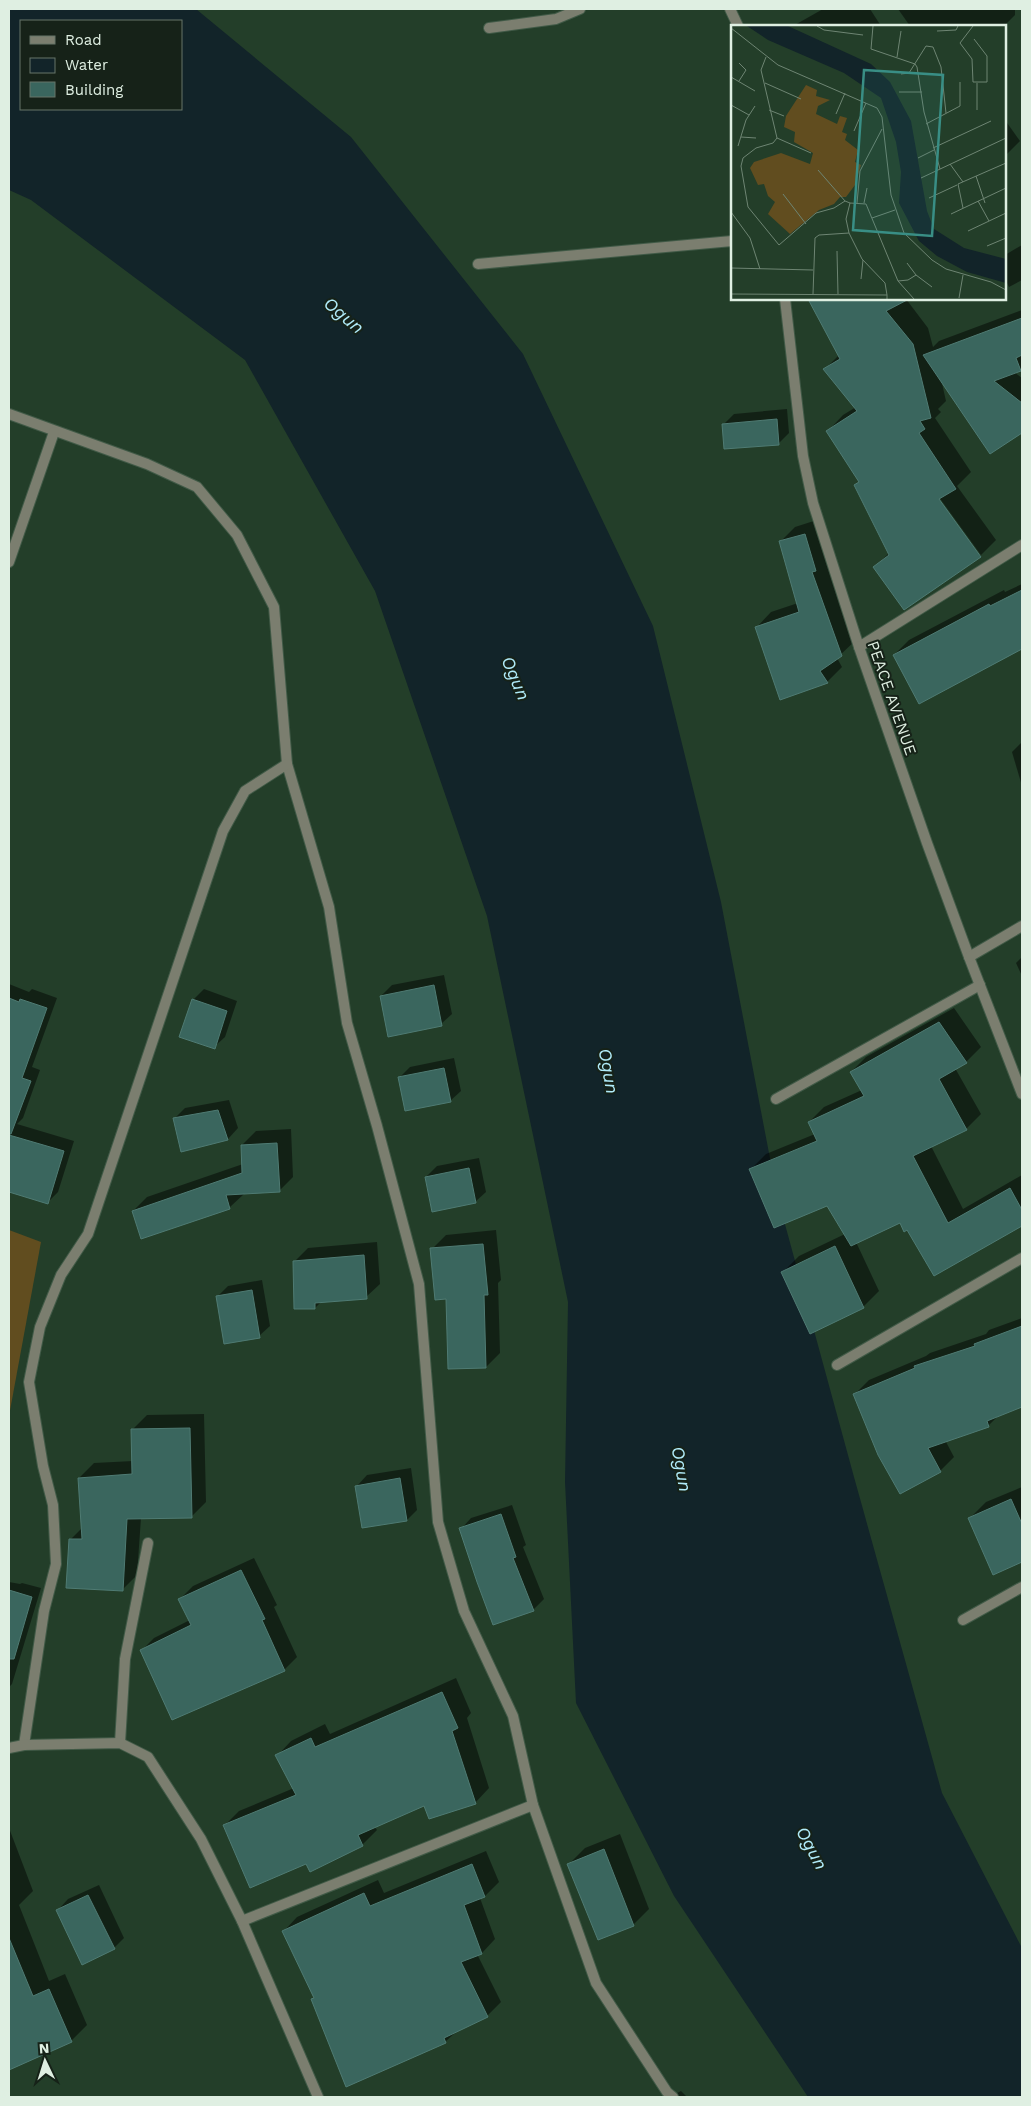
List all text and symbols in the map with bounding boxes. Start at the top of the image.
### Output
legend [20,20,182,110]
inset map [731,25,1006,300]
text: Road [65,31,102,49]
text: Water [65,56,108,74]
text: Building [65,81,123,99]
water label: Ogun [320,292,368,338]
street label: PEACE AVENUE [864,638,920,758]
water label: Ogun [497,653,535,703]
water label: Ogun [595,1047,623,1095]
water label: Ogun [668,1445,696,1493]
water label: Ogun [792,1823,832,1873]
north arrow [20,2036,70,2086]
text: N [38,2040,50,2056]

